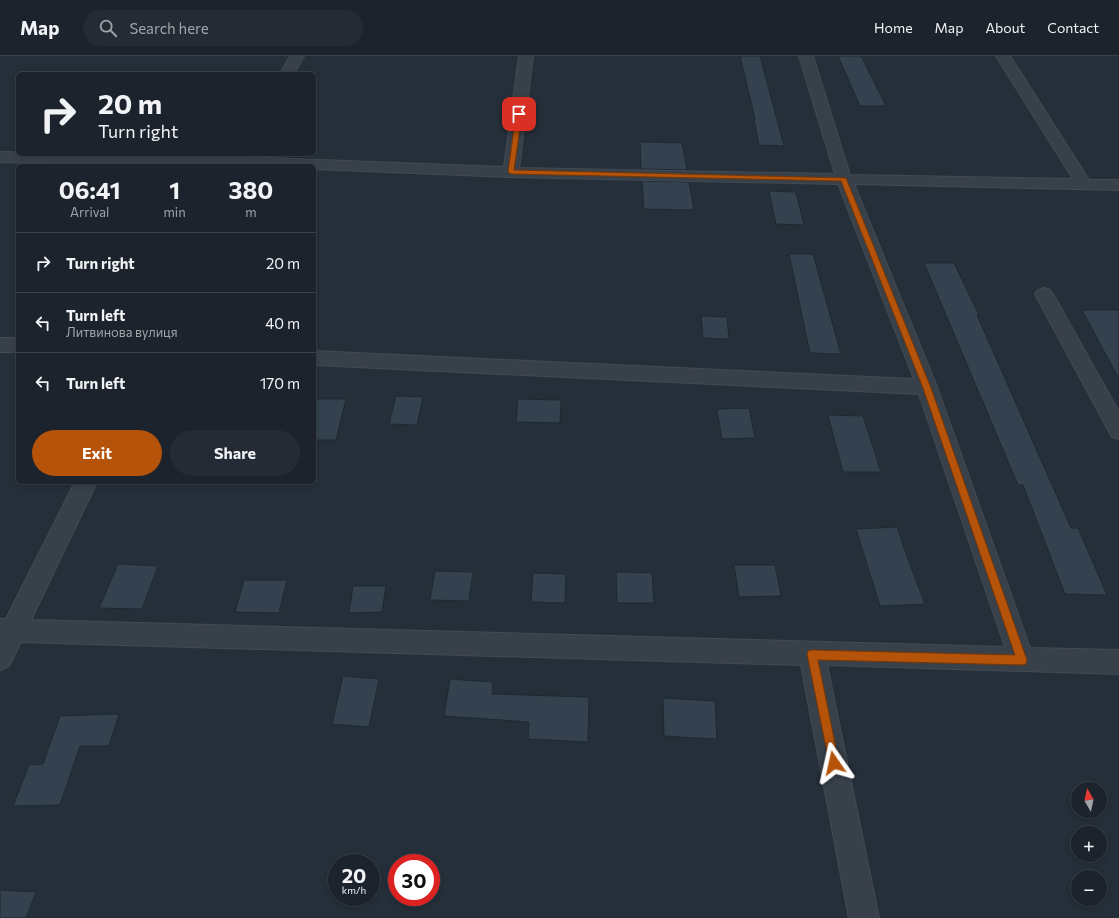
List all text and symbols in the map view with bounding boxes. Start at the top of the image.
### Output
search box [83,10,363,46]
text: Map [20,16,59,39]
icon: search [97,17,119,39]
text: Search here [129,19,209,37]
text: Home [874,19,913,36]
text: Map [935,19,963,36]
text: About [985,19,1025,36]
text: Contact [1047,19,1099,36]
text: 20 m [98,86,162,120]
icon: right [32,88,84,140]
pin [502,97,536,131]
icon: arrive [508,103,530,125]
text: Turn right [98,120,178,142]
text: 06:41 [59,175,121,204]
text: 1 [169,175,180,204]
text: 380 [228,175,273,204]
text: Arrival [70,204,109,220]
text: min [164,204,186,220]
text: m [245,204,256,220]
icon: right [32,252,54,274]
text: Turn right [66,254,135,272]
text: 20 m [266,254,300,272]
text: Turn left [66,306,125,324]
icon: left [32,312,54,334]
text: 40 m [265,314,300,332]
text: Литвинова вулиця [66,324,178,340]
icon: left [32,372,54,394]
text: Turn left [66,374,125,392]
text: 170 m [260,374,300,392]
button: Exit [32,430,162,476]
button: Share [170,430,300,476]
position arrow [813,742,855,784]
north arrow [1071,782,1107,818]
map controls [1071,782,1107,906]
button: + [1071,826,1107,862]
speed limit sign: 30 [388,854,440,906]
text: 20 [342,863,366,887]
button: − [1071,870,1107,906]
text: km/h [342,884,366,896]

